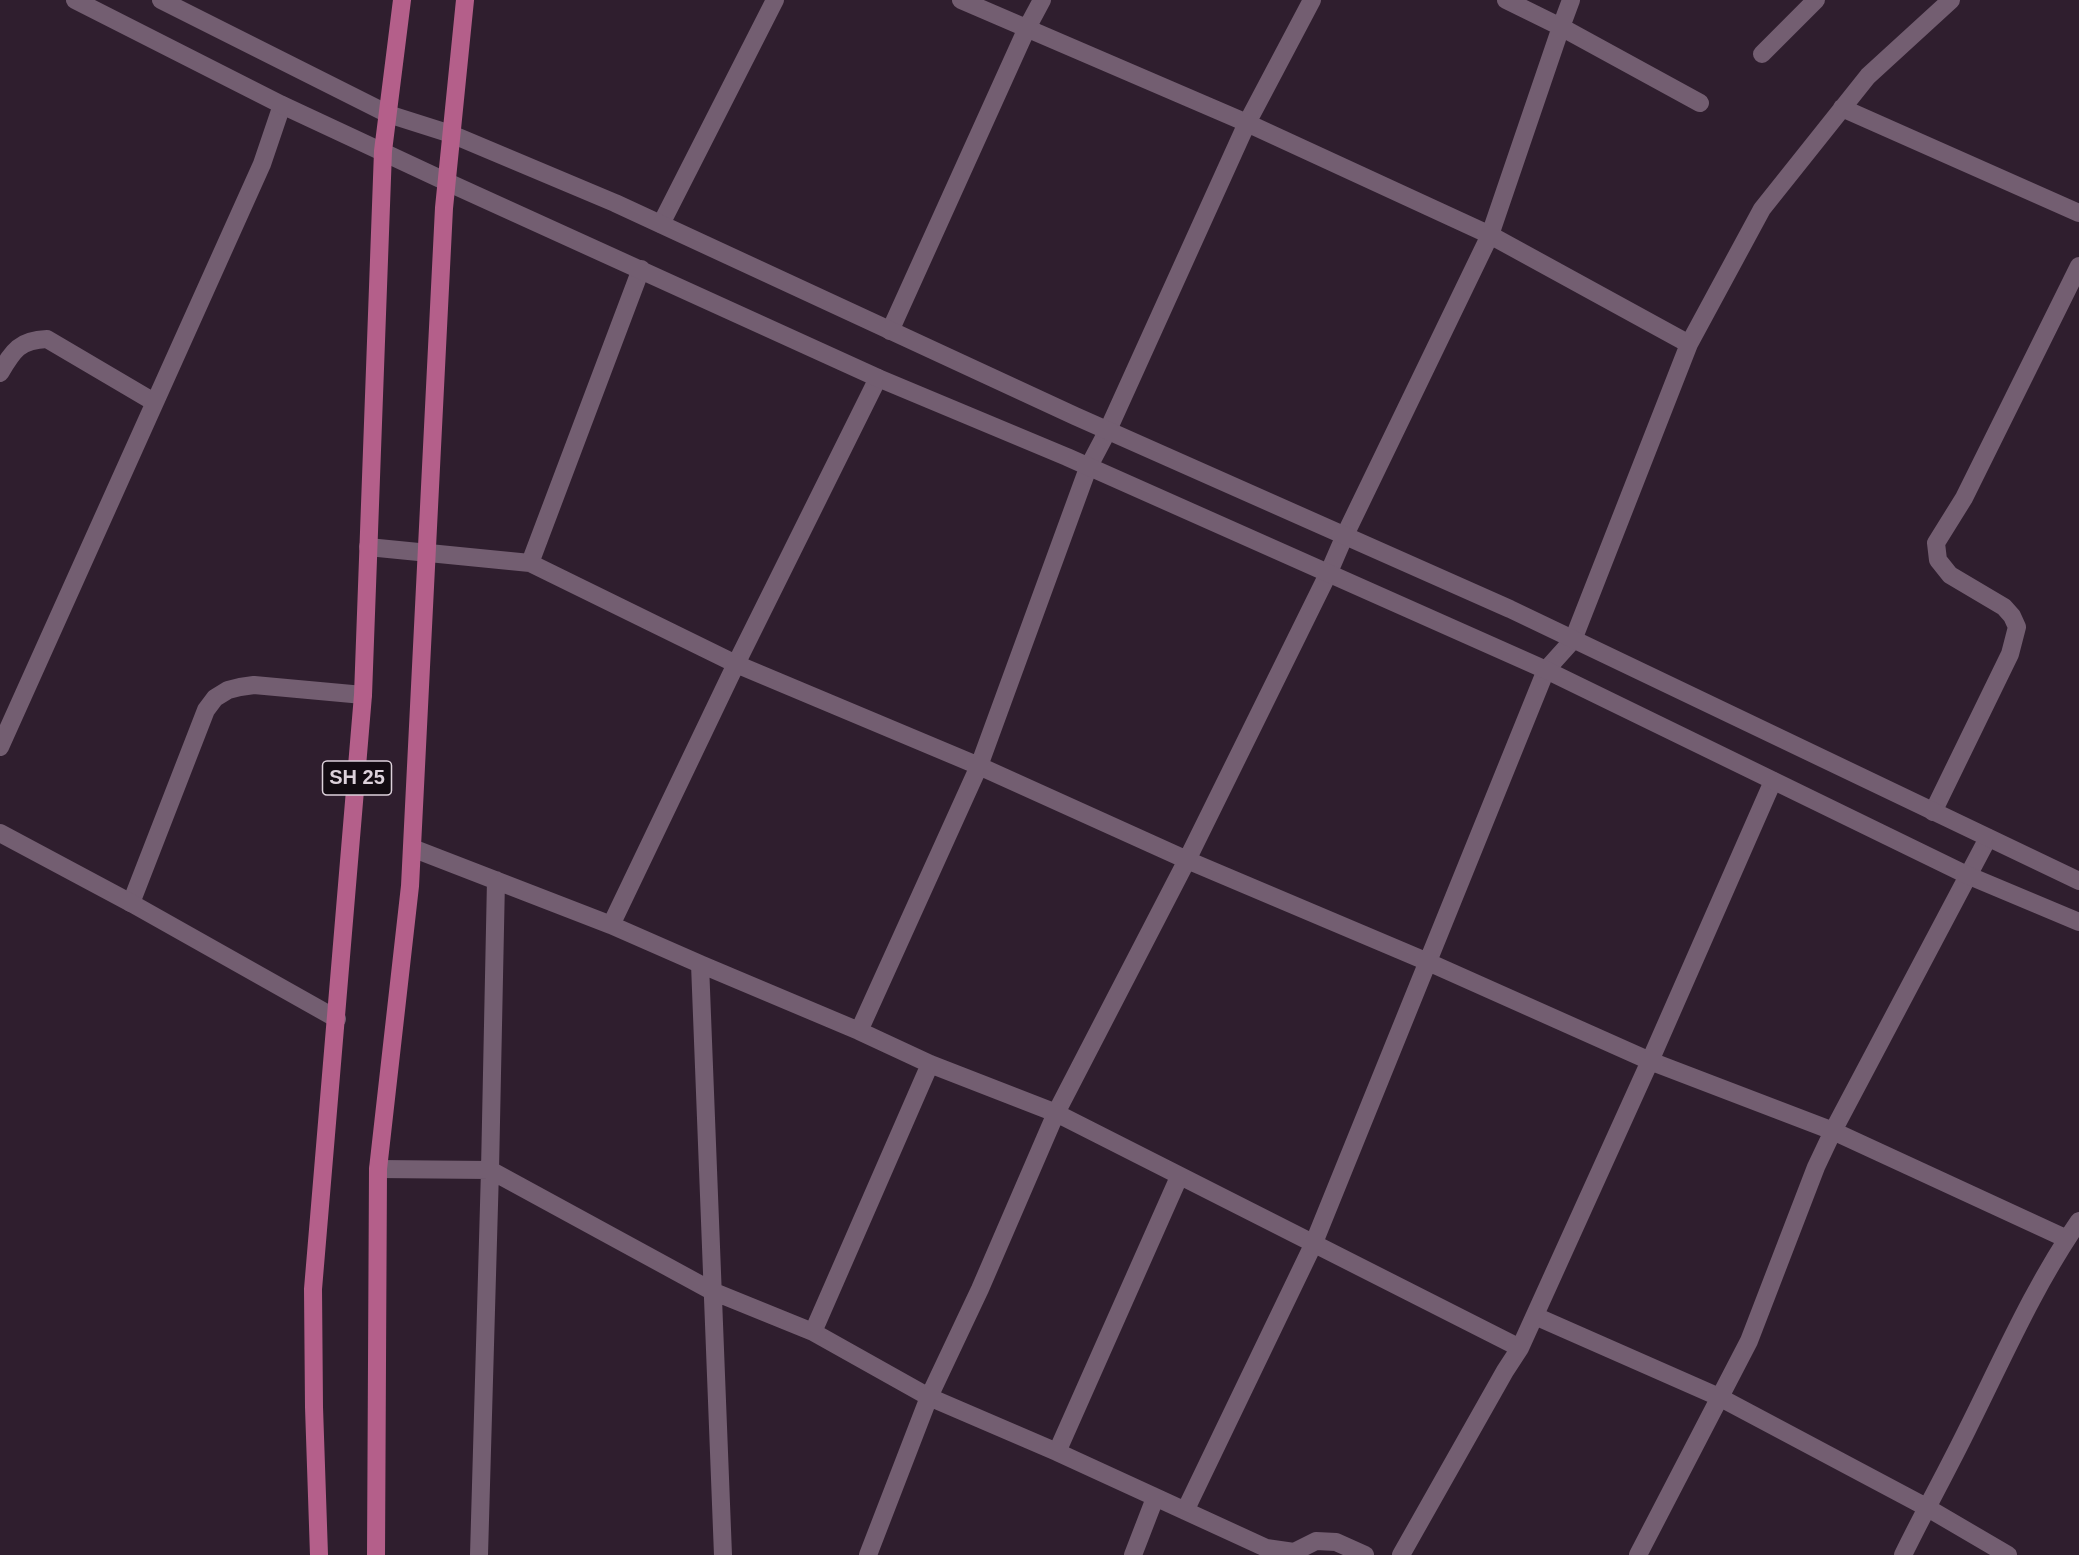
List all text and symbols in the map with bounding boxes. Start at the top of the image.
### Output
road number: SH 25 [322,761,392,795]

